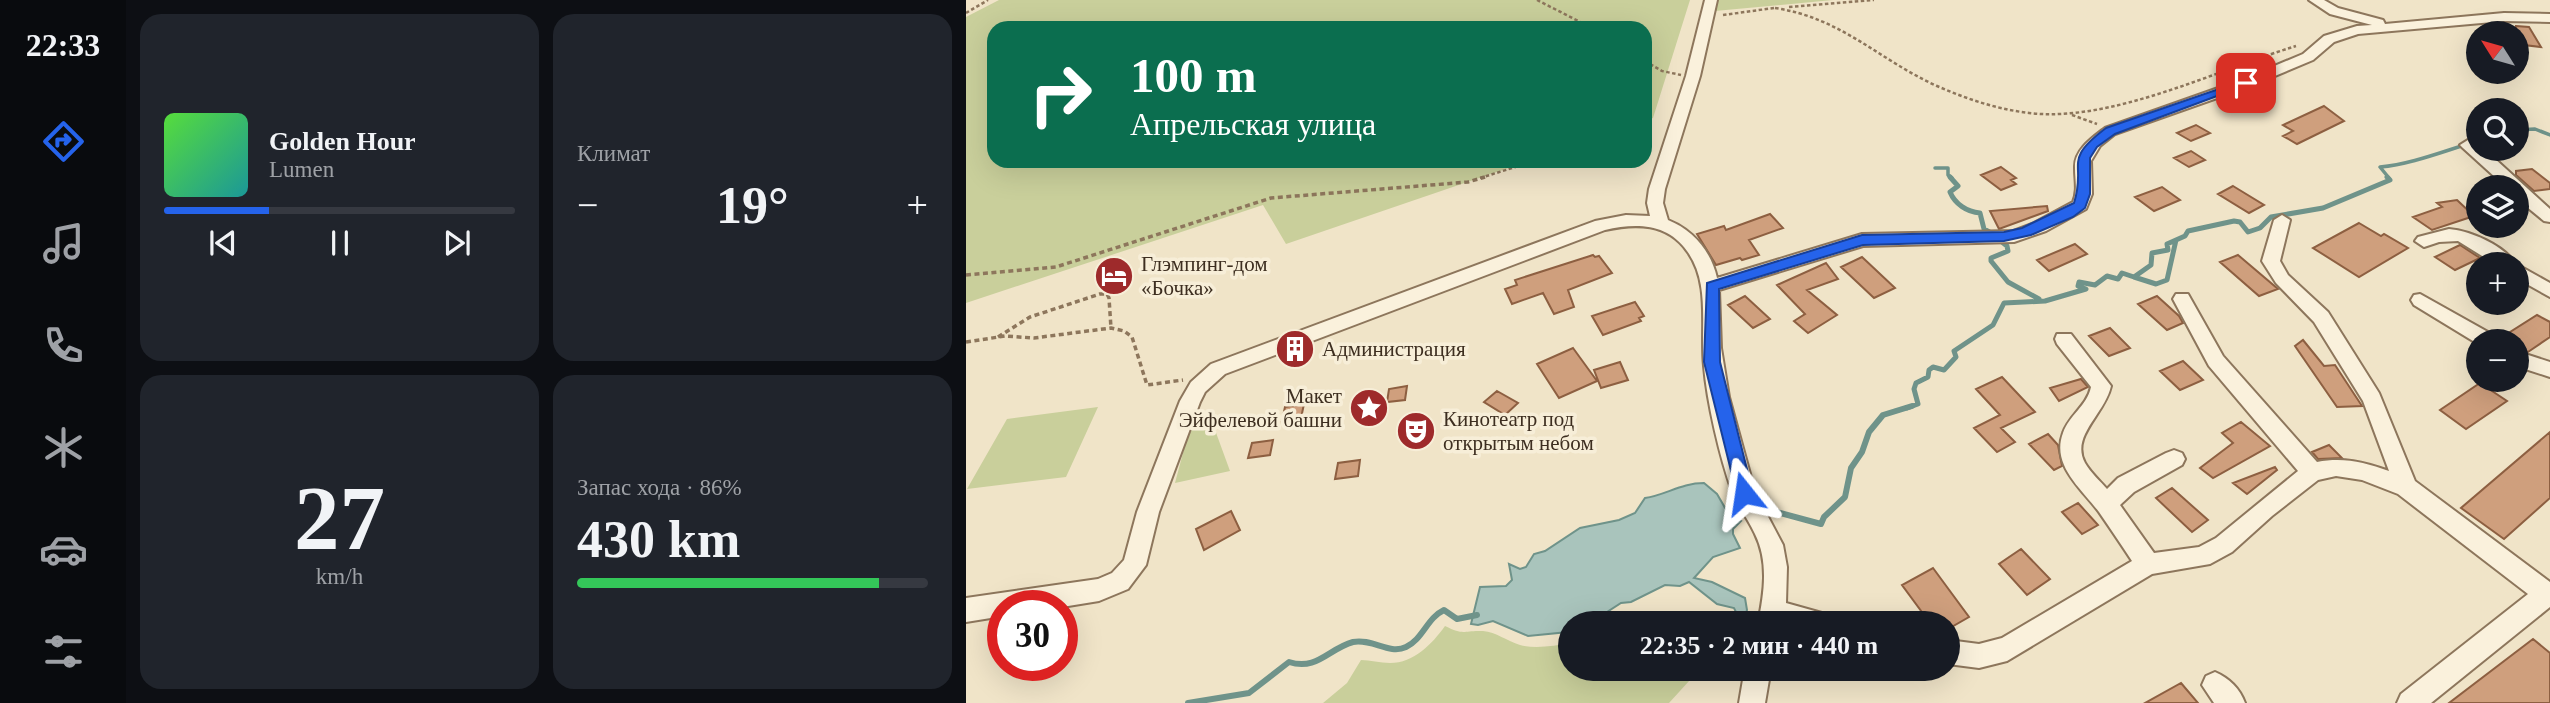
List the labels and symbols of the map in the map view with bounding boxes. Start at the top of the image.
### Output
north arrow [2466,21,2529,84]
pin [2216,53,2276,113]
place label: Глэмпинг-дом «Бочка» [1141,252,1268,300]
hotel icon: Глэмпинг-дом «Бочка» [1093,255,1135,297]
building icon: Администрация [1274,328,1316,370]
place label: Администрация [1322,337,1466,361]
place label: Макет Эйфелевой башни [1179,384,1342,432]
place icon: Макет Эйфелевой башни [1348,387,1390,429]
place label: Кинотеатр под открытым небом [1443,407,1594,455]
theatre icon: Кинотеатр под открытым небом [1395,410,1437,452]
position arrow [1707,456,1781,530]
speed limit sign: 30 [987,590,1078,681]

